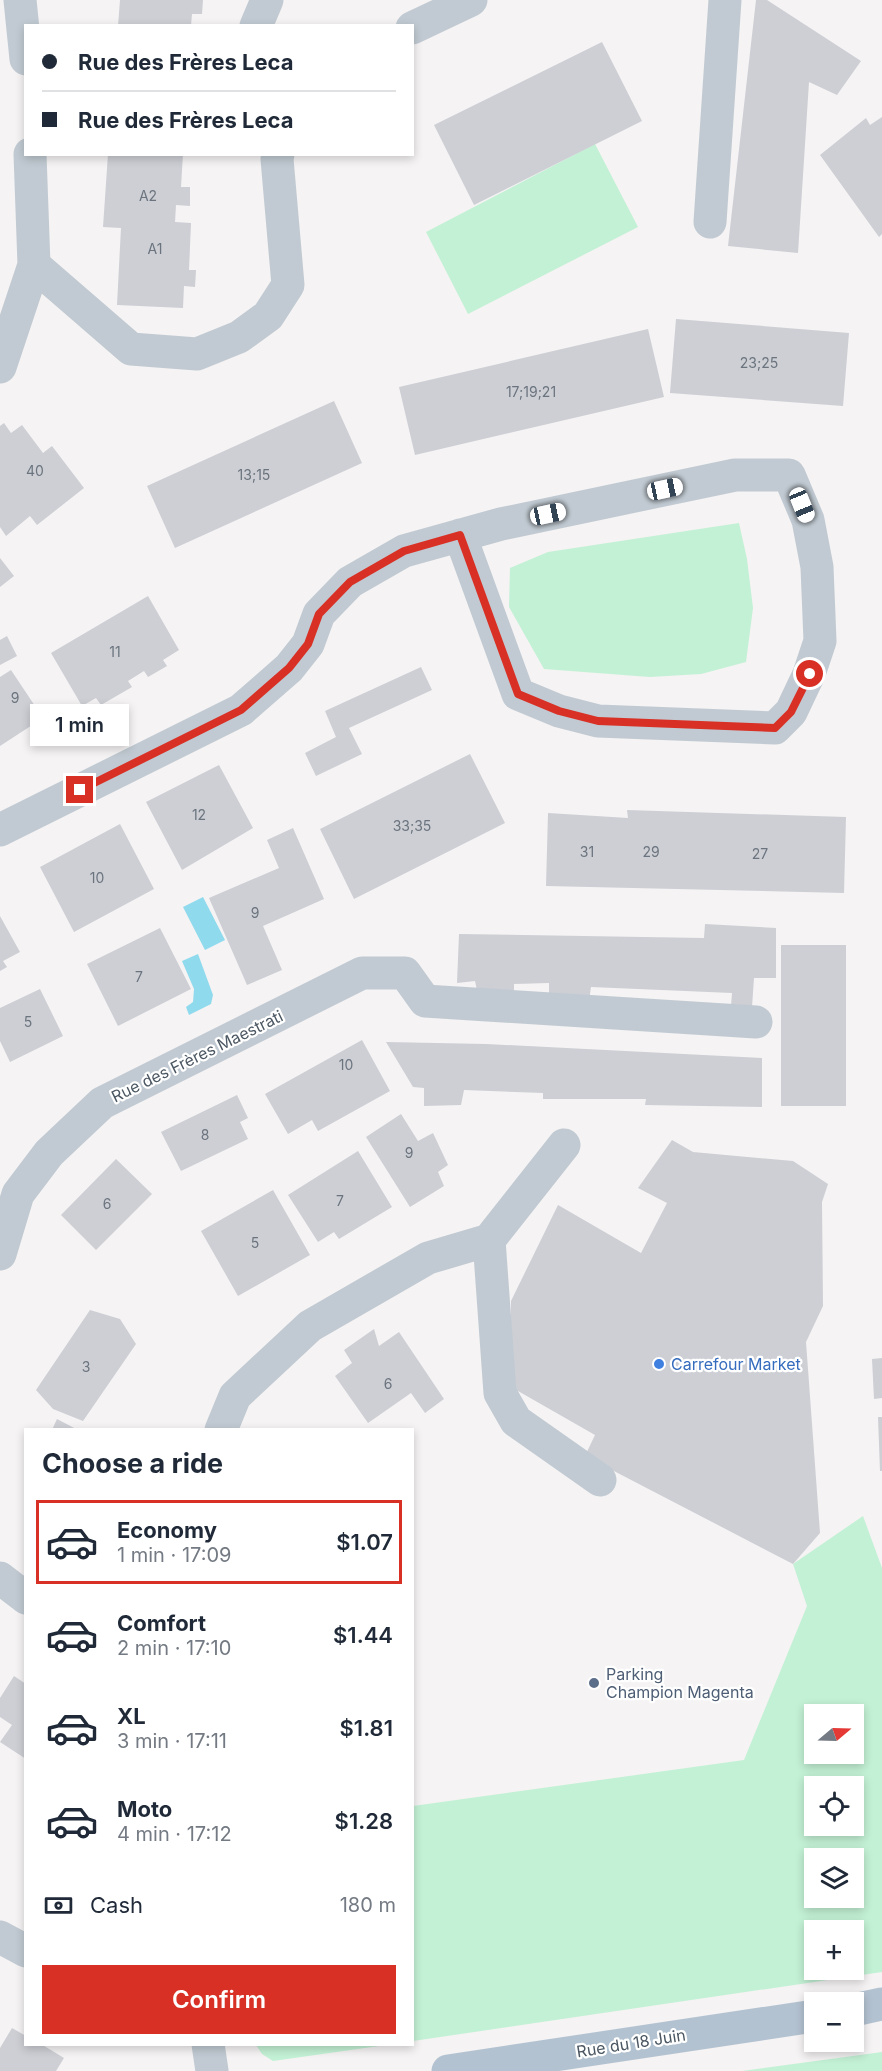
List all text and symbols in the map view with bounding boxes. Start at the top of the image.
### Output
text: Rue des Frères Leca [78,49,294,75]
text: Rue des Frères Leca [78,107,294,133]
house number: A2 [139,187,157,204]
house number: A1 [148,240,162,257]
house number: 23;25 [740,354,778,371]
house number: 17;19;21 [506,383,556,400]
house number: 40 [26,462,44,479]
house number: 13;15 [238,466,270,483]
car [646,476,684,502]
car [787,485,817,525]
car [529,501,567,527]
house number: 11 [109,643,121,660]
route start [796,660,823,687]
house number: 9 [11,689,19,706]
callout: 1 min [31,703,130,745]
text: 1 min [55,713,104,737]
route end [66,776,93,803]
house number: 12 [192,806,206,823]
house number: 33;35 [393,817,431,834]
house number: 31 [580,843,594,860]
house number: 29 [642,843,660,860]
house number: 27 [752,845,768,862]
house number: 10 [90,869,104,886]
house number: 9 [251,904,259,921]
house number: 7 [135,968,143,985]
street label: Rue des Frères Maestrati [108,1006,286,1106]
house number: 5 [24,1013,32,1030]
house number: 10 [339,1056,353,1073]
house number: 8 [201,1126,209,1143]
house number: 9 [405,1144,413,1161]
house number: 7 [336,1192,344,1209]
house number: 6 [103,1195,111,1212]
house number: 5 [251,1234,259,1251]
place label: Carrefour Market [671,1354,801,1374]
marker: Carrefour Market [652,1357,666,1371]
house number: 3 [82,1358,90,1375]
house number: 6 [384,1375,392,1392]
text: Choose a ride [42,1447,223,1480]
icon: car [45,1515,99,1569]
text: Economy [117,1517,217,1543]
text: $1.07 [336,1529,393,1555]
text: 1 min · 17:09 [117,1543,232,1567]
icon: car [45,1608,99,1662]
text: Comfort [117,1610,206,1636]
text: $1.44 [333,1622,393,1648]
text: 2 min · 17:10 [117,1636,231,1660]
place label: Parking Champion Magenta [606,1664,754,1702]
marker: Parking Champion Magenta [587,1676,601,1690]
icon: car [45,1701,99,1755]
text: XL [117,1703,146,1729]
north arrow [804,1704,864,1764]
map controls [804,1704,864,2052]
text: $1.81 [340,1715,393,1741]
text: 3 min · 17:11 [117,1729,227,1753]
button: locate [804,1776,864,1836]
icon: car [45,1794,99,1848]
text: Moto [117,1796,172,1822]
text: $1.28 [335,1808,393,1834]
text: 4 min · 17:12 [117,1822,232,1846]
button: layers [804,1848,864,1908]
icon: cash [42,1889,75,1922]
text: Cash [90,1892,143,1918]
text: 180 m [340,1893,396,1917]
button: + [804,1920,864,1980]
button: Confirm [42,1965,396,2034]
button: − [804,1992,864,2052]
street label: Rue du 18 Juin [575,2025,687,2061]

